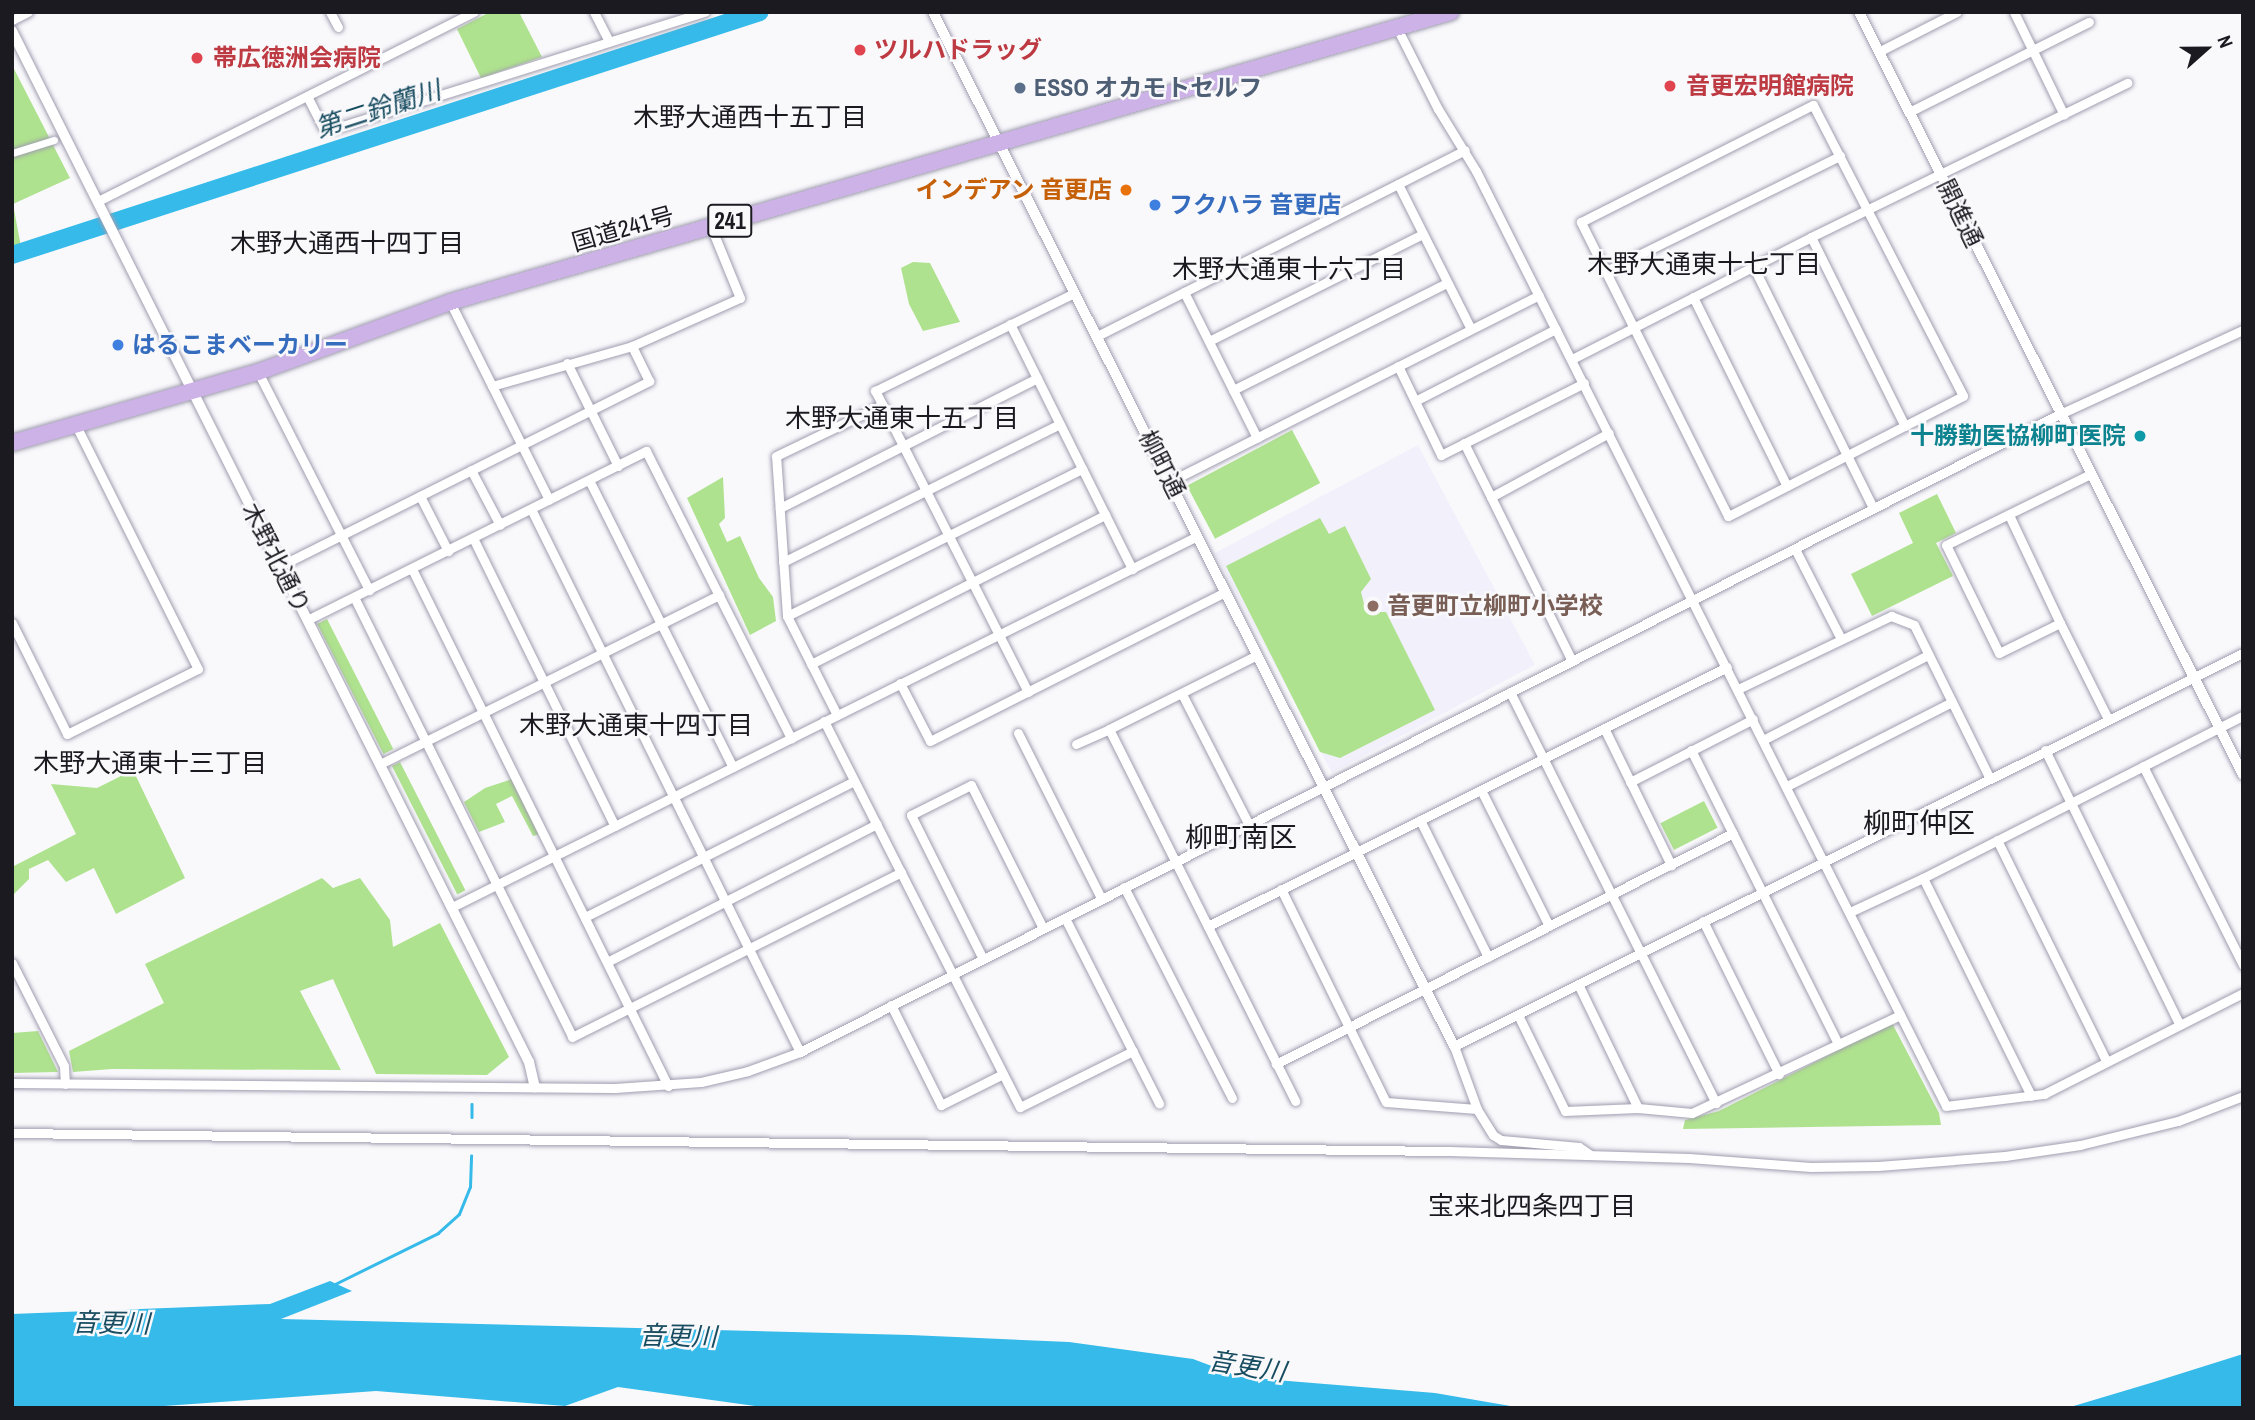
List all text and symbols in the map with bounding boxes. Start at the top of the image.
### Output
north arrow [2171,14,2241,84]
text: N [2211,32,2240,51]
place label: ツルハドラッグ [874,36,1042,64]
marker: ツルハドラッグ [852,42,868,58]
place label: 帯広徳洲会病院 [213,44,381,72]
marker: 帯広徳洲会病院 [187,48,207,68]
place label: 音更宏明館病院 [1686,72,1854,100]
water label: 第二鈴蘭川 [311,74,445,144]
place label: ESSO オカモトセルフ [1034,74,1262,102]
marker: 音更宏明館病院 [1660,76,1680,96]
marker: ESSO オカモトセルフ [1012,80,1028,96]
district label: 木野大通西十五丁目 [633,101,867,133]
street label: 開進通 [1931,174,1989,252]
place label: インデアン 音更店 [915,176,1112,204]
marker: インデアン 音更店 [1118,182,1134,198]
place label: フクハラ 音更店 [1169,191,1342,219]
marker: フクハラ 音更店 [1147,197,1163,213]
street label: 国道241号 [569,201,677,257]
road number: 241 [707,202,753,241]
district label: 木野大通西十四丁目 [230,227,464,259]
district label: 木野大通東十七丁目 [1587,248,1821,280]
district label: 木野大通東十六丁目 [1172,253,1406,285]
place label: はるこまベーカリー [132,331,348,359]
marker: はるこまベーカリー [110,337,126,353]
district label: 木野大通東十五丁目 [785,402,1019,434]
place label: 十勝勤医協柳町医院 [1910,422,2126,450]
street label: 柳町通 [1133,425,1191,503]
marker: 十勝勤医協柳町医院 [2132,428,2148,444]
street label: 木野北通り [236,498,316,618]
place label: 音更町立柳町小学校 [1387,592,1603,620]
marker: 音更町立柳町小学校 [1365,598,1381,614]
district label: 木野大通東十四丁目 [519,709,753,741]
district label: 木野大通東十三丁目 [33,747,267,779]
district label: 柳町仲区 [1863,806,1975,840]
district label: 柳町南区 [1185,820,1297,854]
district label: 宝来北四条四丁目 [1428,1190,1636,1222]
water label: 音更川 [72,1307,150,1339]
water label: 音更川 [639,1320,717,1352]
water label: 音更川 [1206,1344,1288,1388]

